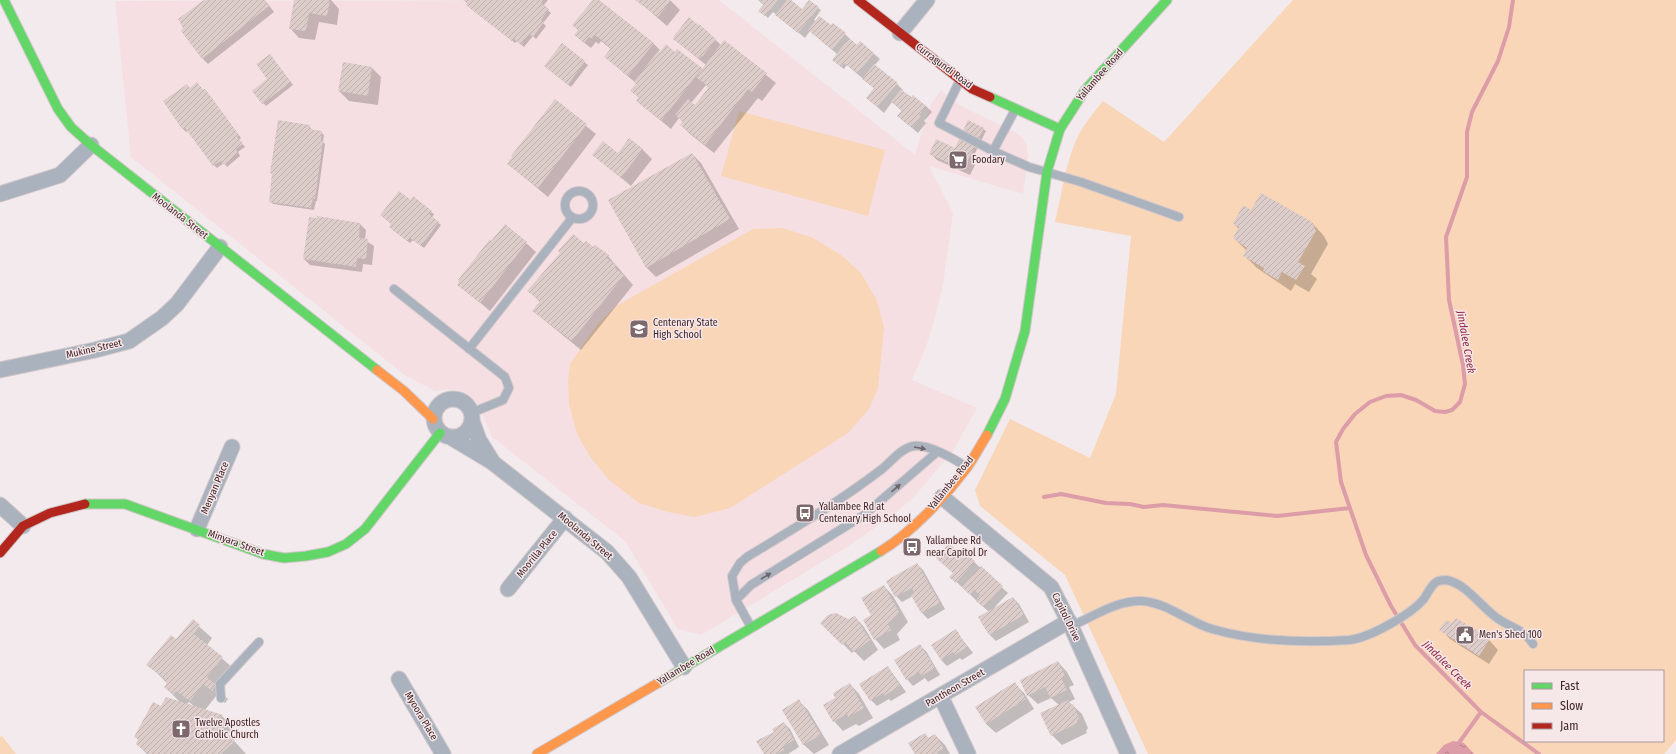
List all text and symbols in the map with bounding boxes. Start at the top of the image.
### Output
street label: Curragundi Road [913,41,975,91]
street label: Yallambee Road [1074,47,1126,103]
supermarket icon: Foodary [947,149,969,171]
place label: Foodary [972,154,1005,166]
street label: Moolanda Street [150,190,211,242]
water label: Jindalee Creek [1454,309,1478,375]
place label: Centenary State High School [653,317,718,341]
school or university icon: Centenary State High School [628,318,650,340]
street label: Mukine Street [65,337,124,361]
one-way arrow [914,445,926,451]
street label: Yallambee Road [926,454,976,512]
street label: Menyan Place [199,460,231,516]
one-way arrow [891,483,902,492]
place label: Yallambee Rd at Centenary High School [819,501,912,525]
bus stop icon: Yallambee Rd at Centenary High School [794,502,816,524]
street label: Moolanda Street [555,510,615,563]
street label: Minyara Street [206,527,266,559]
street label: Moorilla Place [514,528,560,580]
place label: Yallambee Rd near Capitol Dr [926,535,988,559]
bus stop icon: Yallambee Rd near Capitol Dr [901,536,923,558]
one-way arrow [760,573,772,580]
street label: Capitol Drive [1049,591,1083,643]
public building icon: Men's Shed 100 [1454,624,1476,646]
place label: Men's Shed 100 [1479,629,1542,641]
water label: Jindalee Creek [1419,637,1474,692]
street label: Yallambee Road [655,644,717,688]
street label: Pantheon Street [923,666,987,710]
legend [1524,670,1664,742]
text: Fast [1560,679,1579,693]
street label: Myoora Place [402,690,440,742]
text: Slow [1560,699,1583,713]
place label: Twelve Apostles Catholic Church [195,717,260,741]
church icon: Twelve Apostles Catholic Church [170,718,192,740]
text: Jam [1560,719,1578,733]

